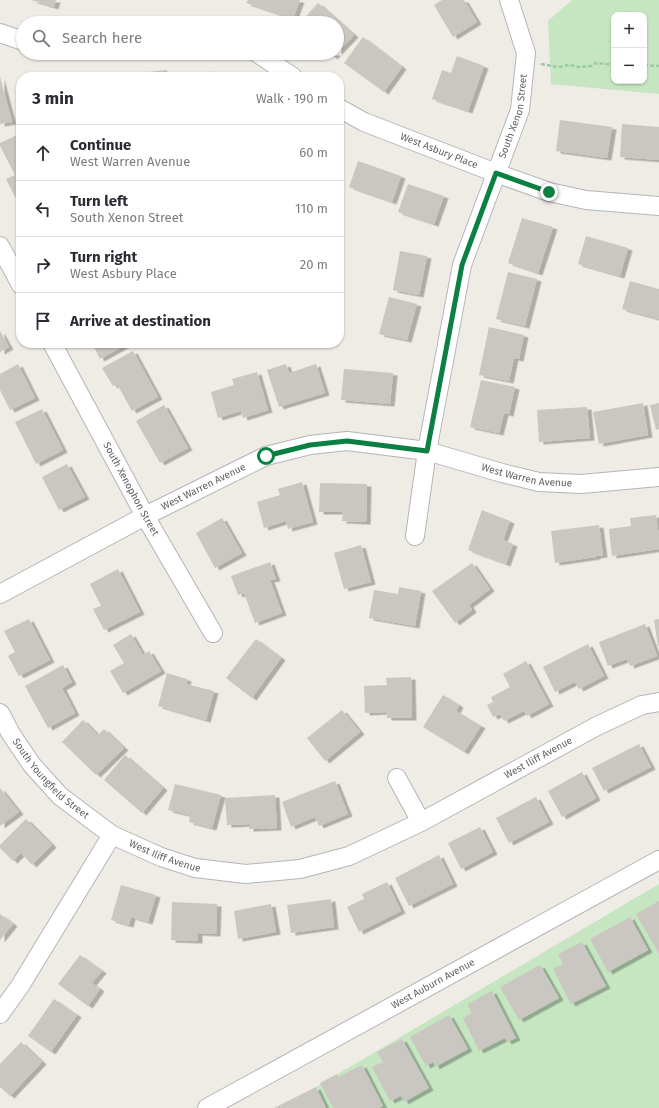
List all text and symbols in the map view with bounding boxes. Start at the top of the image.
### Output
map controls [611,12,647,84]
button: + [611,12,647,48]
search box [16,16,344,60]
icon: search [30,27,52,49]
text: Search here [62,29,142,47]
button: − [611,48,647,84]
street label: South Xenon Street [496,73,530,160]
text: 3 min [32,88,74,109]
text: Walk · 190 m [256,91,328,106]
street label: West Asbury Place [398,131,480,171]
text: Continue [70,136,131,154]
icon: ahead [32,142,54,164]
text: 60 m [299,145,328,160]
text: West Warren Avenue [70,154,190,169]
route end [540,183,558,201]
text: Turn left [70,192,128,210]
icon: left [32,198,54,220]
text: 110 m [295,201,328,216]
text: South Xenon Street [70,210,183,225]
text: Turn right [70,248,137,266]
icon: right [32,254,54,276]
text: 20 m [300,257,328,272]
text: West Asbury Place [70,266,177,281]
icon: arrive [32,310,54,332]
text: Arrive at destination [70,312,211,330]
street label: South Xenophon Street [100,440,161,538]
route start [257,447,275,465]
street label: West Warren Avenue [159,461,248,513]
street label: West Warren Avenue [480,461,572,490]
street label: West Iliff Avenue [502,735,575,781]
street label: South Youngfield Street [10,736,92,822]
street label: West Iliff Avenue [127,837,201,875]
street label: West Auburn Avenue [389,956,477,1012]

